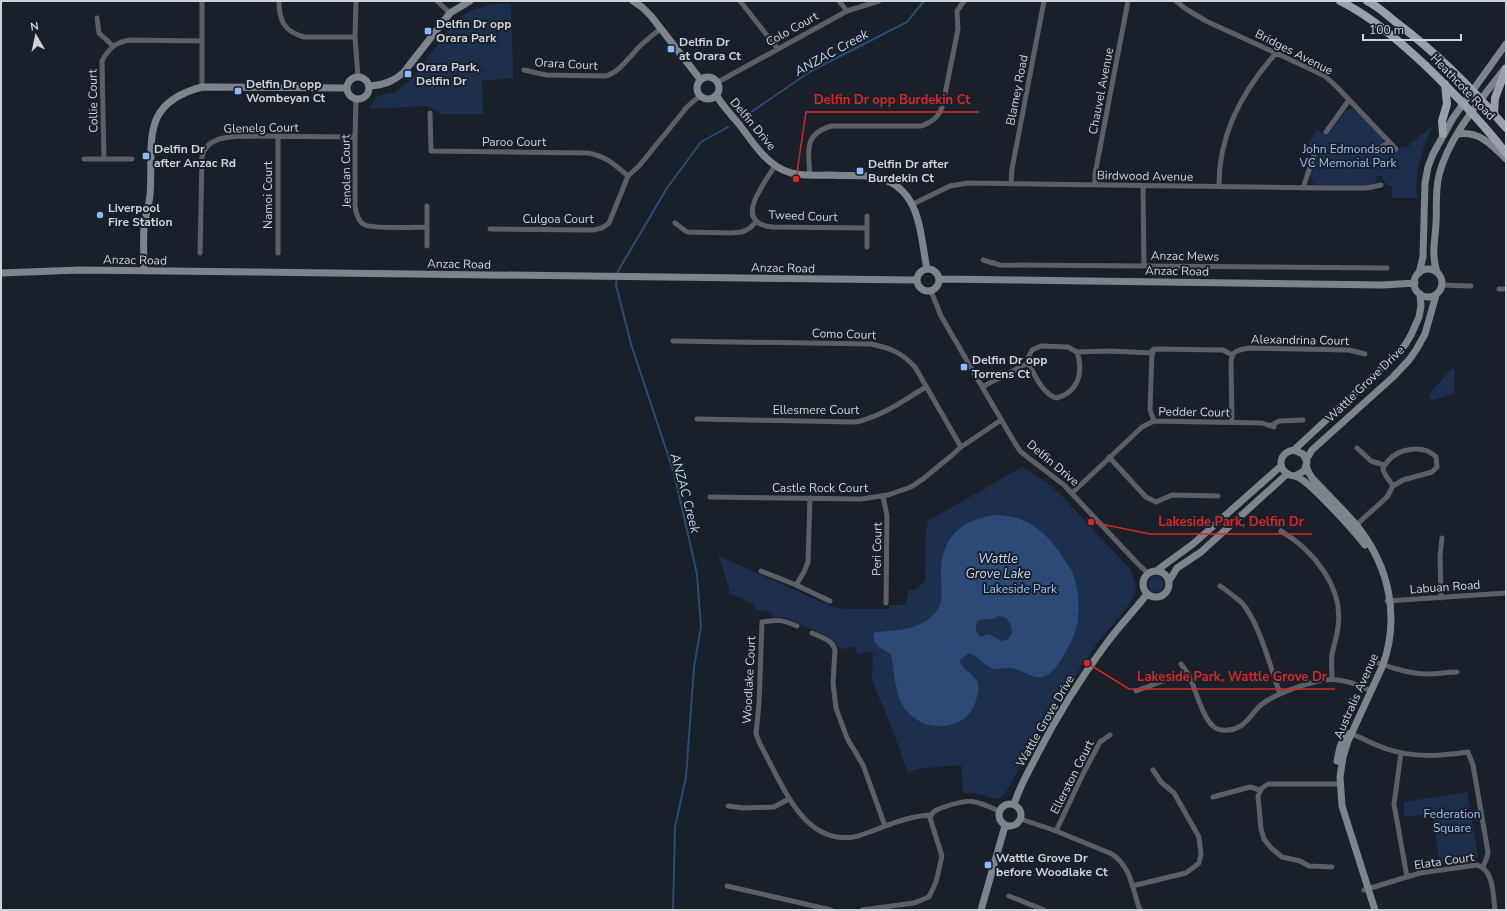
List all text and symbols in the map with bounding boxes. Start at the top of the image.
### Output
street label: Colo Court [763,8,822,50]
north arrow [16,16,56,56]
place label: Delfin Dr opp Orara Park [436,16,511,46]
scale bar [1363,16,1461,42]
text: N [29,19,40,35]
text: 100 m [1369,22,1404,38]
water label: ANZAC Creek [791,25,872,81]
marker: Delfin Dr opp Orara Park [423,26,433,36]
street label: Bridges Avenue [1252,26,1336,78]
place label: Delfin Dr at Orara Ct [679,34,741,64]
marker: Delfin Dr at Orara Ct [666,44,676,54]
street label: Chauvel Avenue [1085,46,1117,136]
street label: Heathcote Road [1427,50,1499,124]
street label: Blamey Road [1002,53,1032,127]
street label: Orara Court [534,54,599,74]
place label: Orara Park, Delfin Dr [416,59,479,89]
street label: Collie Court [84,68,102,133]
marker: Orara Park, Delfin Dr [403,69,413,79]
place label: Delfin Dr opp Wombeyan Ct [246,76,326,106]
marker: Delfin Dr opp Wombeyan Ct [233,86,243,96]
callout: Delfin Dr opp Burdekin Ct [806,87,979,112]
text: Delfin Dr opp Burdekin Ct [814,91,971,109]
street label: Delfin Drive [726,94,780,154]
street label: Glenelg Court [223,119,300,137]
street label: Jenolan Court [337,133,355,209]
street label: Paroo Court [482,134,547,150]
place label: Delfin Dr after Anzac Rd [154,141,236,171]
park label: John Edmondson VC Memorial Park [1299,141,1397,171]
marker: Delfin Dr after Anzac Rd [141,151,151,161]
place label: Delfin Dr after Burdekin Ct [868,156,949,186]
street label: Namoi Court [260,160,276,229]
marker: Delfin Dr after Burdekin Ct [855,166,865,176]
street label: Birdwood Avenue [1097,167,1193,185]
place label: Liverpool Fire Station [108,200,172,230]
street label: Tweed Court [768,207,839,225]
marker: Liverpool Fire Station [95,210,105,220]
street label: Culgoa Court [522,211,594,227]
street label: Anzac Mews [1151,247,1220,265]
street label: Anzac Road [103,251,167,269]
street label: Anzac Road [427,255,491,273]
street label: Anzac Road [751,259,815,277]
street label: Anzac Road [1145,262,1209,280]
street label: Como Court [812,325,877,343]
street label: Alexandrina Court [1251,331,1350,349]
street label: Wattle Grove Drive [1322,342,1408,426]
place label: Delfin Dr opp Torrens Ct [972,352,1047,382]
marker: Delfin Dr opp Torrens Ct [959,362,969,372]
street label: Ellesmere Court [773,402,860,418]
street label: Pedder Court [1158,403,1231,421]
street label: Delfin Drive [1023,436,1083,490]
water label: ANZAC Creek [666,451,704,536]
street label: Castle Rock Court [772,480,869,496]
callout: Lakeside Park, Delfin Dr [1150,509,1312,534]
text: Lakeside Park, Delfin Dr [1158,513,1305,531]
street label: Peri Court [869,521,885,576]
water label: Wattle Grove Lake [965,550,1031,583]
street label: Labuan Road [1409,577,1481,597]
park label: Lakeside Park [983,581,1058,597]
street label: Woodlake Court [739,635,759,724]
street label: Australis Avenue [1330,651,1382,741]
callout: Lakeside Park, Wattle Grove Dr [1129,664,1335,689]
text: Lakeside Park, Wattle Grove Dr [1137,668,1328,686]
street label: Wattle Grove Drive [1012,672,1078,770]
street label: Ellerston Court [1046,737,1098,817]
park label: Federation Square [1423,806,1481,836]
street label: Elata Court [1413,849,1476,873]
place label: Wattle Grove Dr before Woodlake Ct [996,850,1108,880]
marker: Wattle Grove Dr before Woodlake Ct [983,860,993,870]

